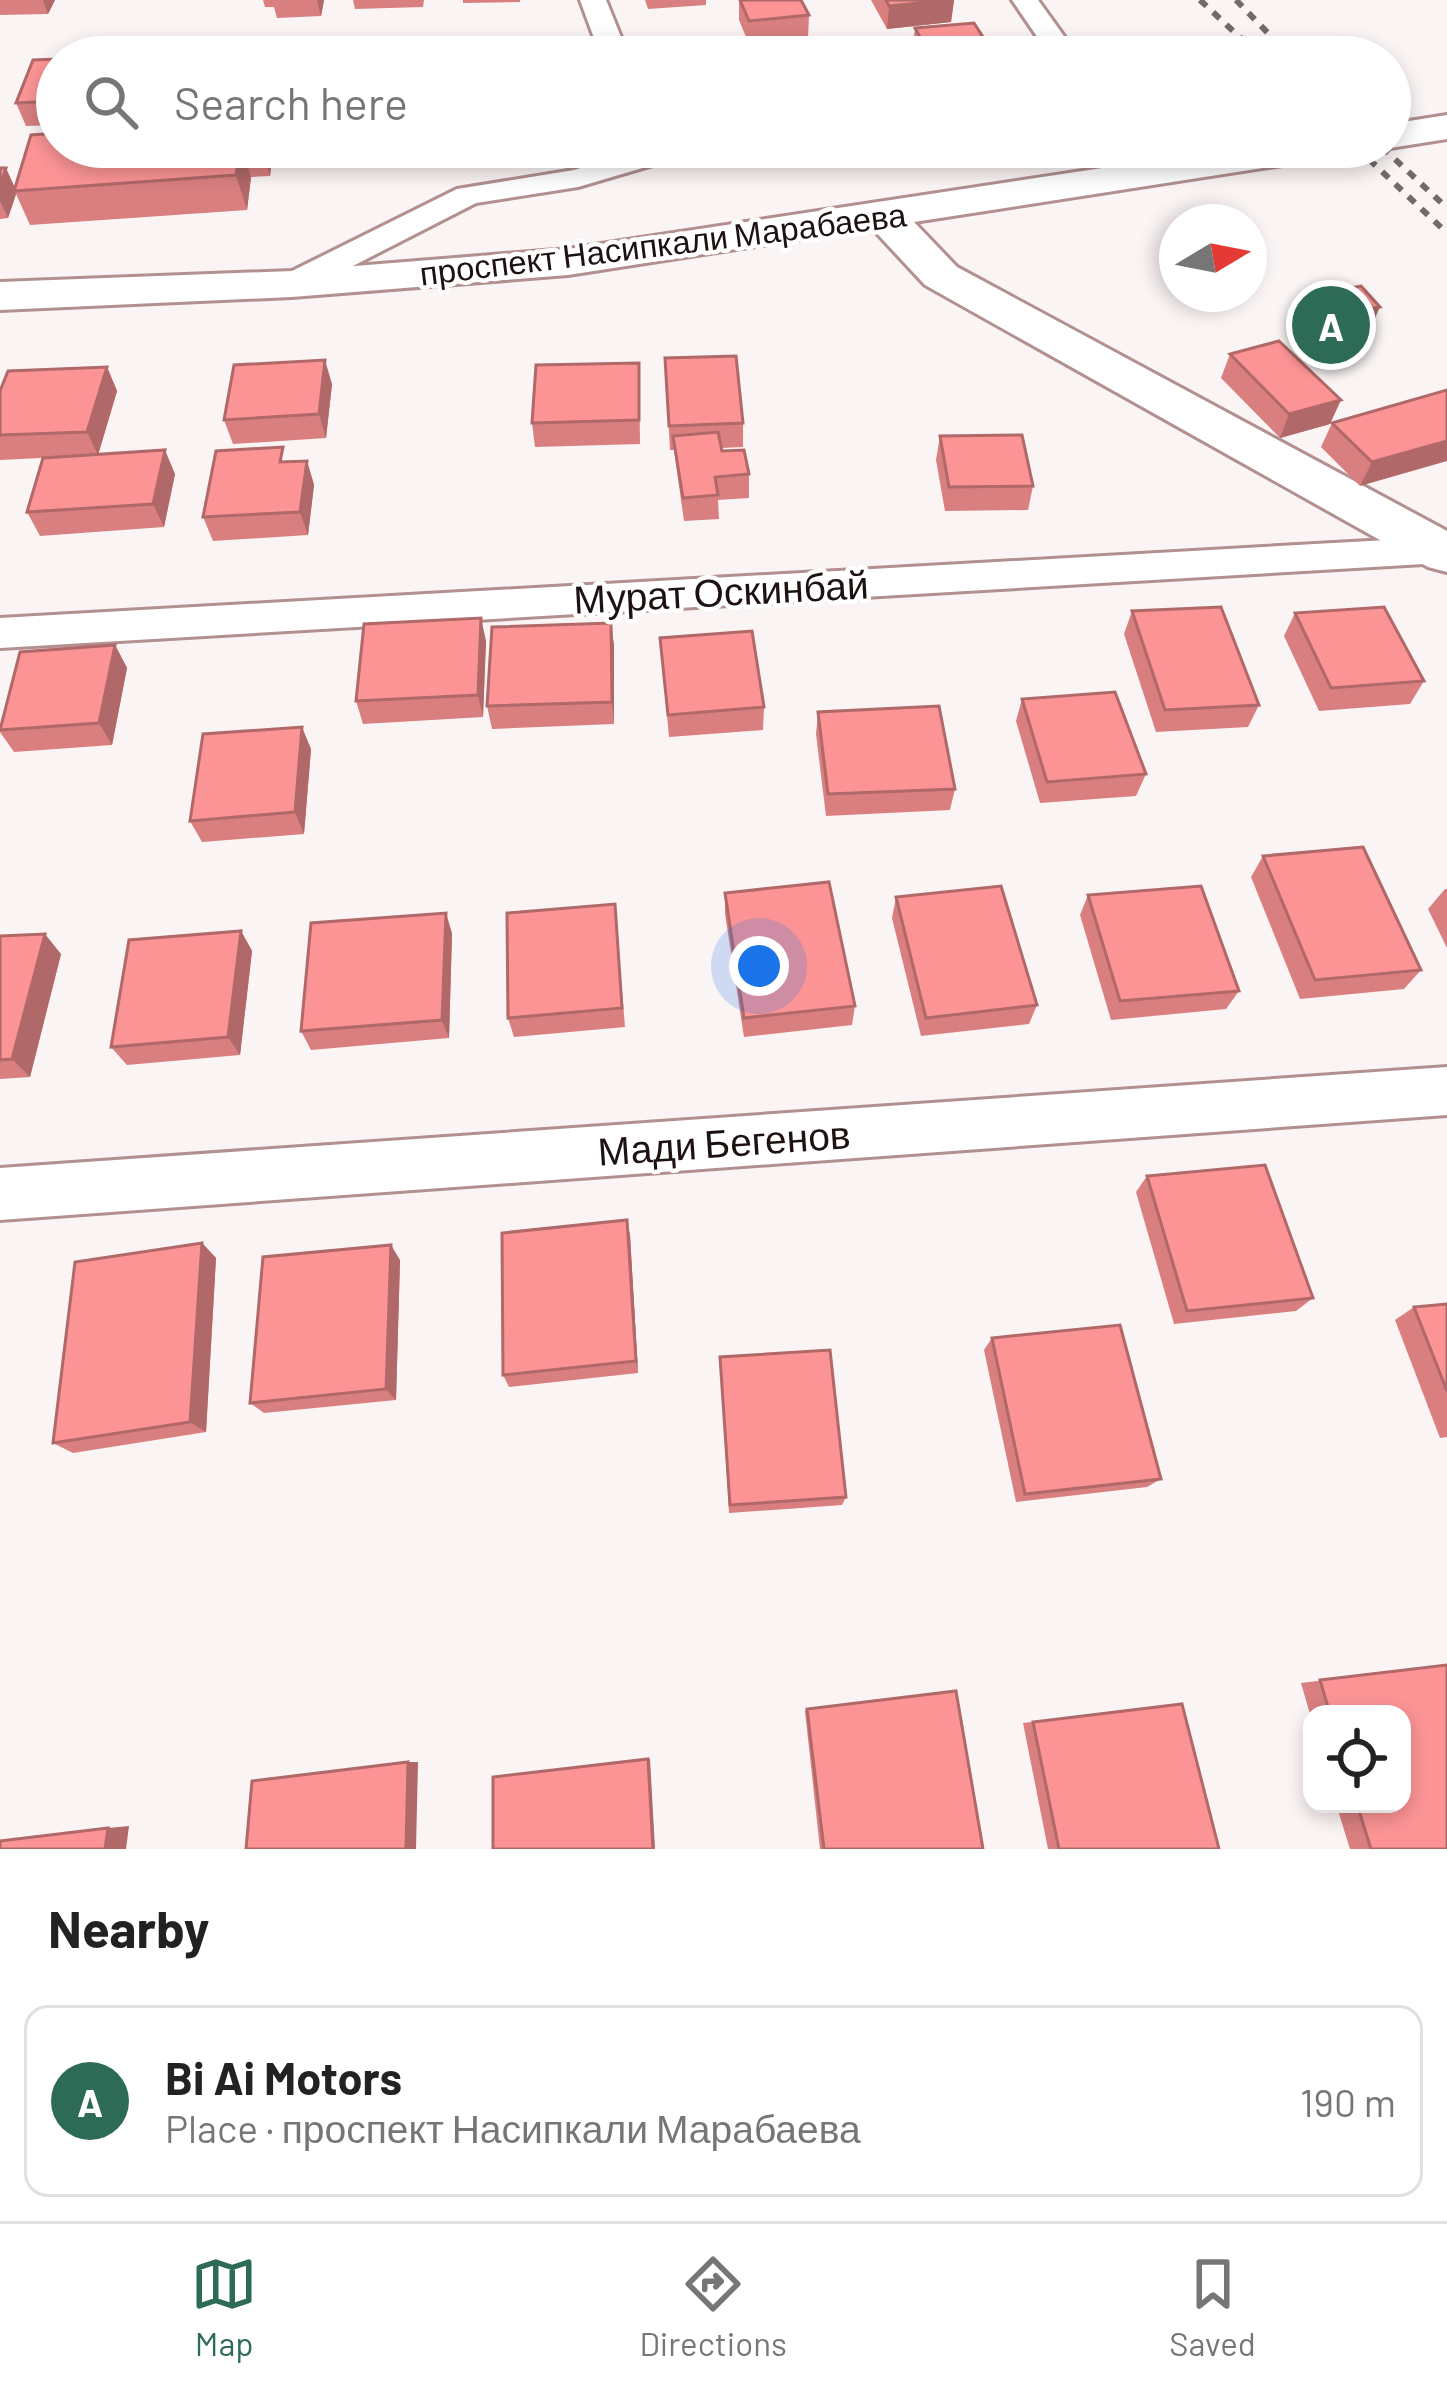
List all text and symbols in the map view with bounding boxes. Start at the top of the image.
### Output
search box [36,36,1411,168]
icon: search [78,69,144,135]
text: Search here [174,75,408,129]
street label: проспект Насипкали Марабаева [417,193,909,293]
north arrow [1159,204,1267,312]
pin: A [1292,280,1370,370]
street label: Мурат Оскинбай [572,559,870,622]
your location [729,936,789,996]
street label: Мади Бегенов [596,1109,852,1174]
map controls [1303,1705,1411,1813]
button: locate [1303,1705,1411,1813]
text: Nearby [48,1897,209,1958]
text: Bi Ai Motors [165,2050,402,2104]
text: A [77,2078,103,2125]
text: 190 m [1300,2078,1396,2125]
text: Place · проспект Насипкали Марабаева [165,2104,861,2151]
tab: Map [191,2251,257,2363]
tab: Directions [639,2251,787,2363]
tab: Saved [1169,2251,1256,2363]

